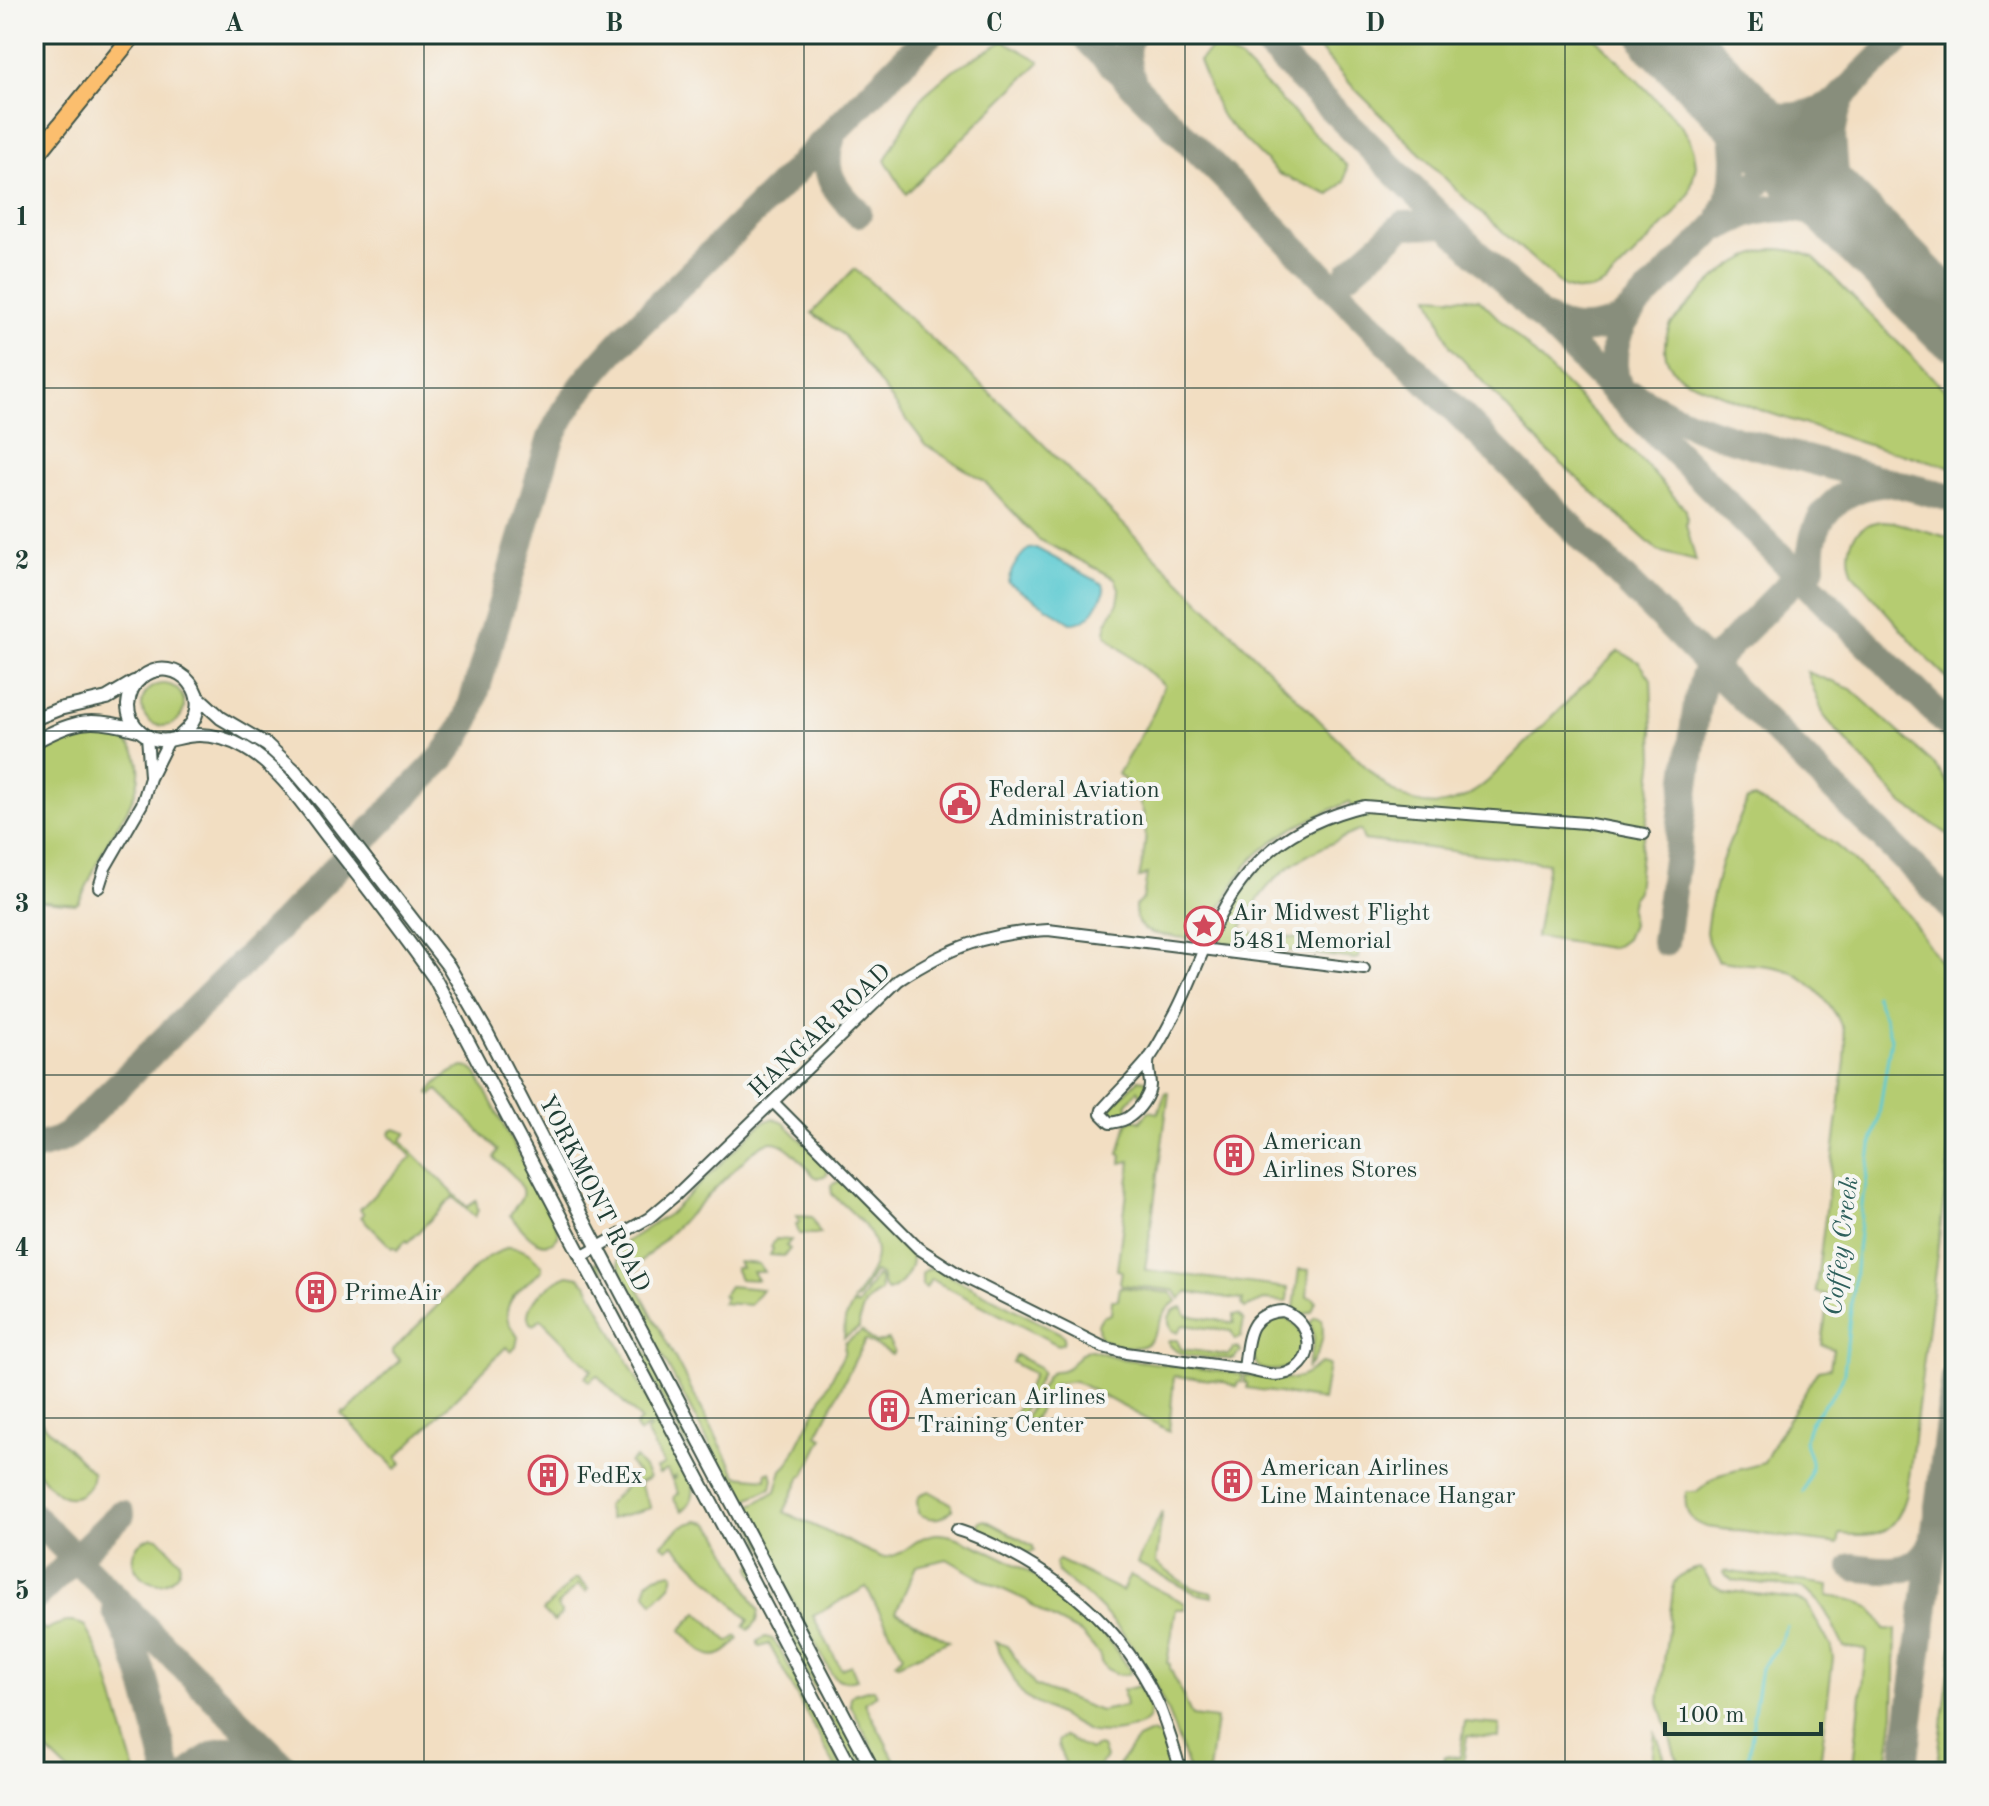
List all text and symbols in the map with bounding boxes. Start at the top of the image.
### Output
text: A [224,11,244,37]
text: B [605,11,623,37]
text: C [985,11,1003,37]
text: D [1365,11,1385,37]
text: E [1746,11,1764,37]
text: 1 [14,205,30,231]
text: 2 [14,549,30,575]
place label: Federal Aviation Administration [988,779,1160,831]
public building icon: Federal Aviation Administration [939,782,981,824]
text: 3 [14,892,30,918]
place label: Air Midwest Flight 5481 Memorial [1232,902,1430,954]
place icon: Air Midwest Flight 5481 Memorial [1183,905,1225,947]
street label: HANGAR ROAD [745,960,896,1103]
street label: YORKMONT ROAD [533,1092,653,1296]
place label: American Airlines Stores [1262,1131,1417,1183]
building icon: American Airlines Stores [1213,1134,1255,1176]
water label: Coffey Creek [1821,1175,1863,1317]
text: 4 [14,1236,30,1262]
building icon: PrimeAir [295,1271,337,1313]
place label: PrimeAir [344,1282,442,1306]
place label: American Airlines Training Center [917,1386,1106,1438]
building icon: American Airlines Training Center [868,1389,910,1431]
building icon: FedEx [527,1454,569,1496]
place label: American Airlines Line Maintenace Hangar [1260,1457,1516,1509]
building icon: American Airlines Line Maintenace Hangar [1211,1460,1253,1502]
place label: FedEx [576,1465,643,1489]
text: 5 [14,1579,30,1605]
scale bar [1665,1686,1821,1736]
text: 100 m [1677,1704,1745,1728]

